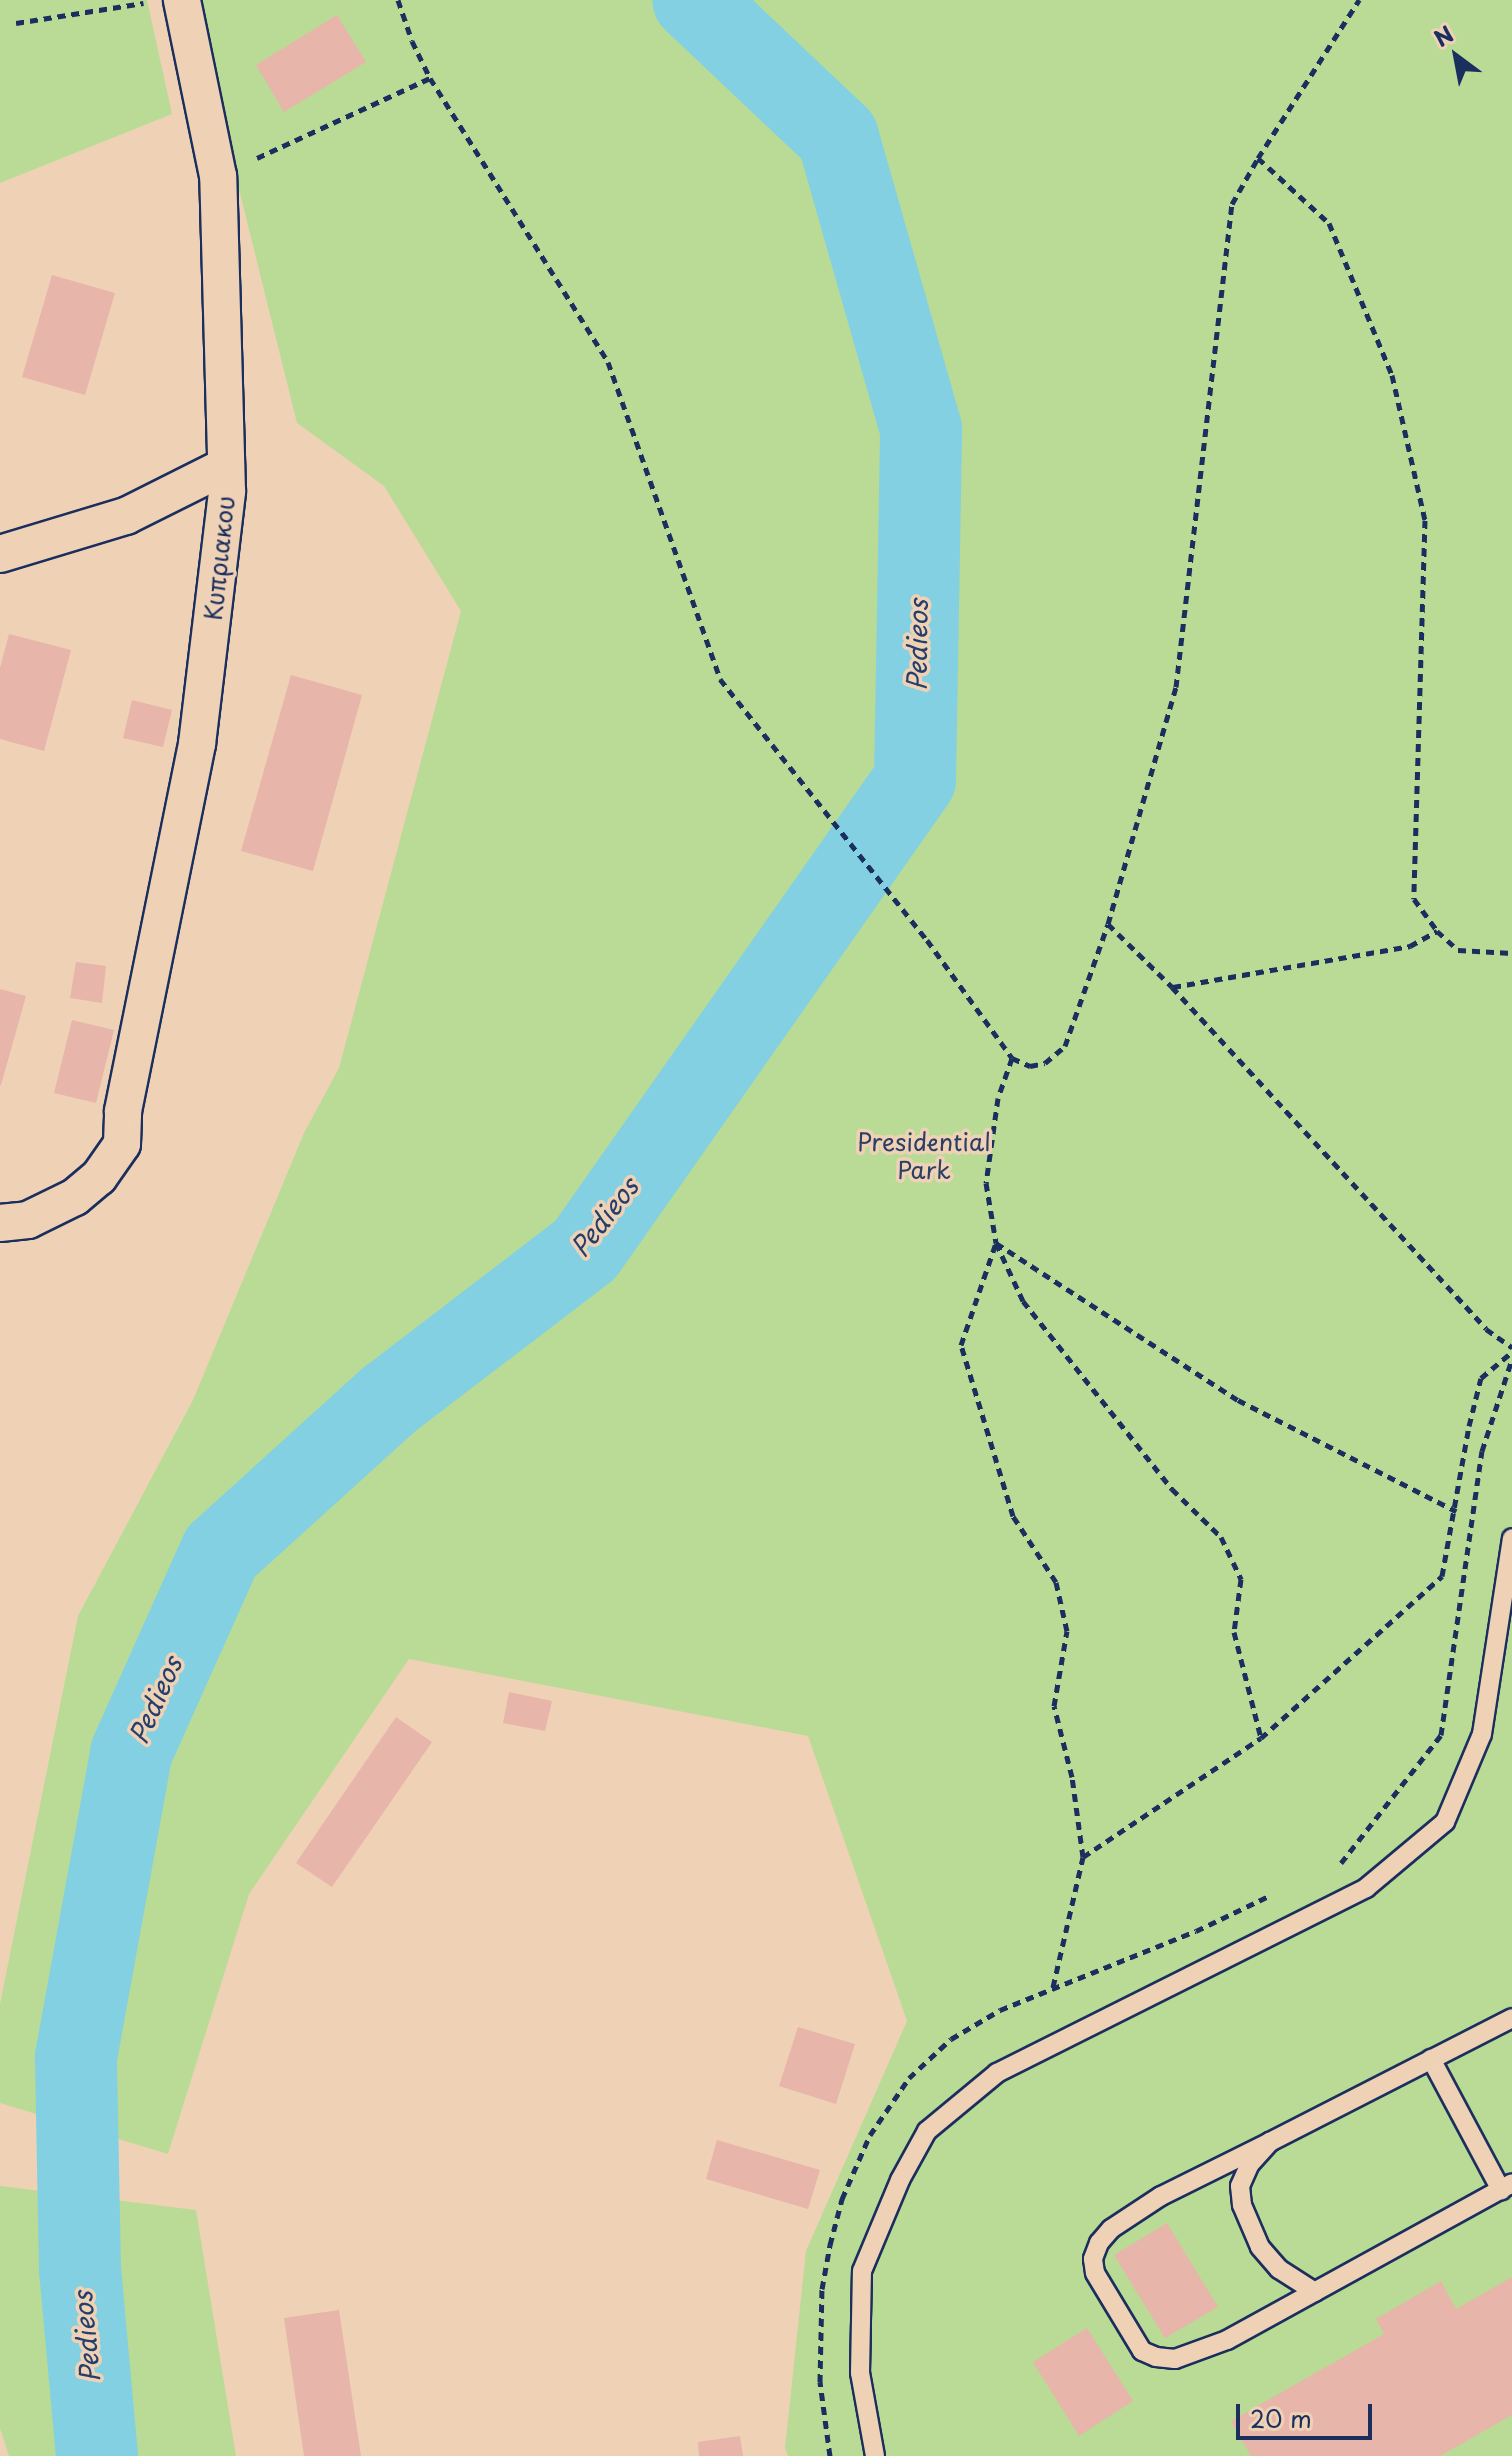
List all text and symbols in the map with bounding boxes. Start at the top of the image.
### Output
north arrow [1416,16,1496,96]
text: N [1427,17,1459,54]
street label: Κυπριακου [198,494,240,622]
water label: Pedieos [901,599,933,691]
park label: Presidential Park [857,1128,991,1184]
water label: Pedieos [564,1172,644,1262]
water label: Pedieos [122,1652,188,1748]
water label: Pedieos [66,2290,106,2384]
scale bar [1240,2388,1376,2438]
text: 20 m [1250,2400,1312,2436]

